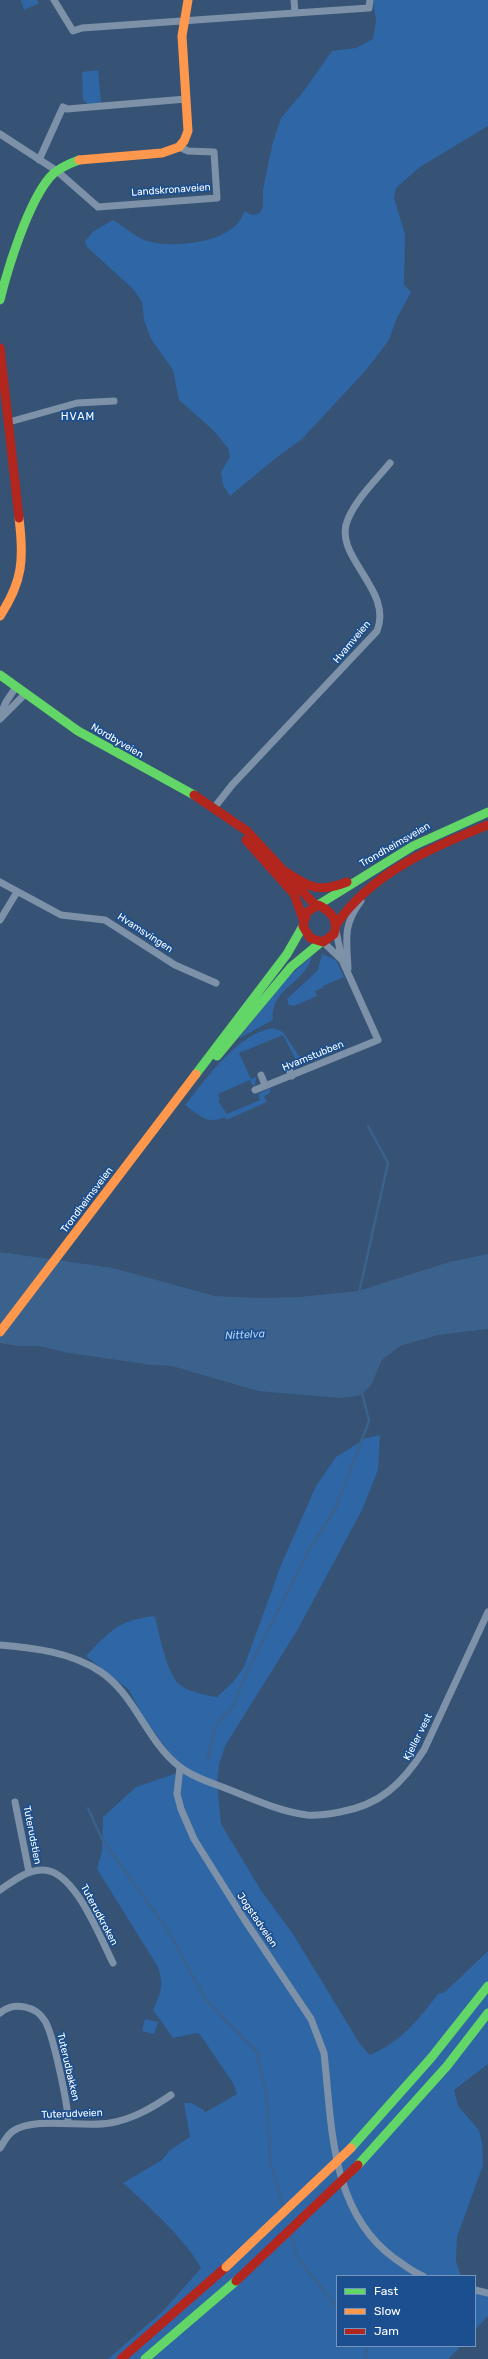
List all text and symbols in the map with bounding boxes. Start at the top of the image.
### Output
street label: Landskronaveien [131,181,211,199]
district label: HVAM [61,410,95,424]
street label: Hvamveien [331,618,373,666]
street label: Nordbyveien [89,721,145,761]
street label: Trondheimsveien [358,820,432,870]
street label: Hvamsvingen [115,911,175,955]
street label: Hvamstubben [280,1038,346,1074]
street label: Trondheimsveien [58,1165,116,1235]
water label: Nittelva [225,1327,265,1343]
street label: Kjeller vest [401,1712,435,1762]
street label: Tuterudstien [20,1805,44,1865]
street label: Tuterudkroken [78,1882,120,1948]
street label: Jogstadveien [234,1890,280,1950]
street label: Tuterudbakken [54,2032,82,2102]
street label: Tuterudveien [41,2107,103,2121]
legend [336,2275,476,2347]
text: Fast [374,2284,398,2298]
text: Slow [374,2304,401,2318]
text: Jam [374,2324,399,2338]

